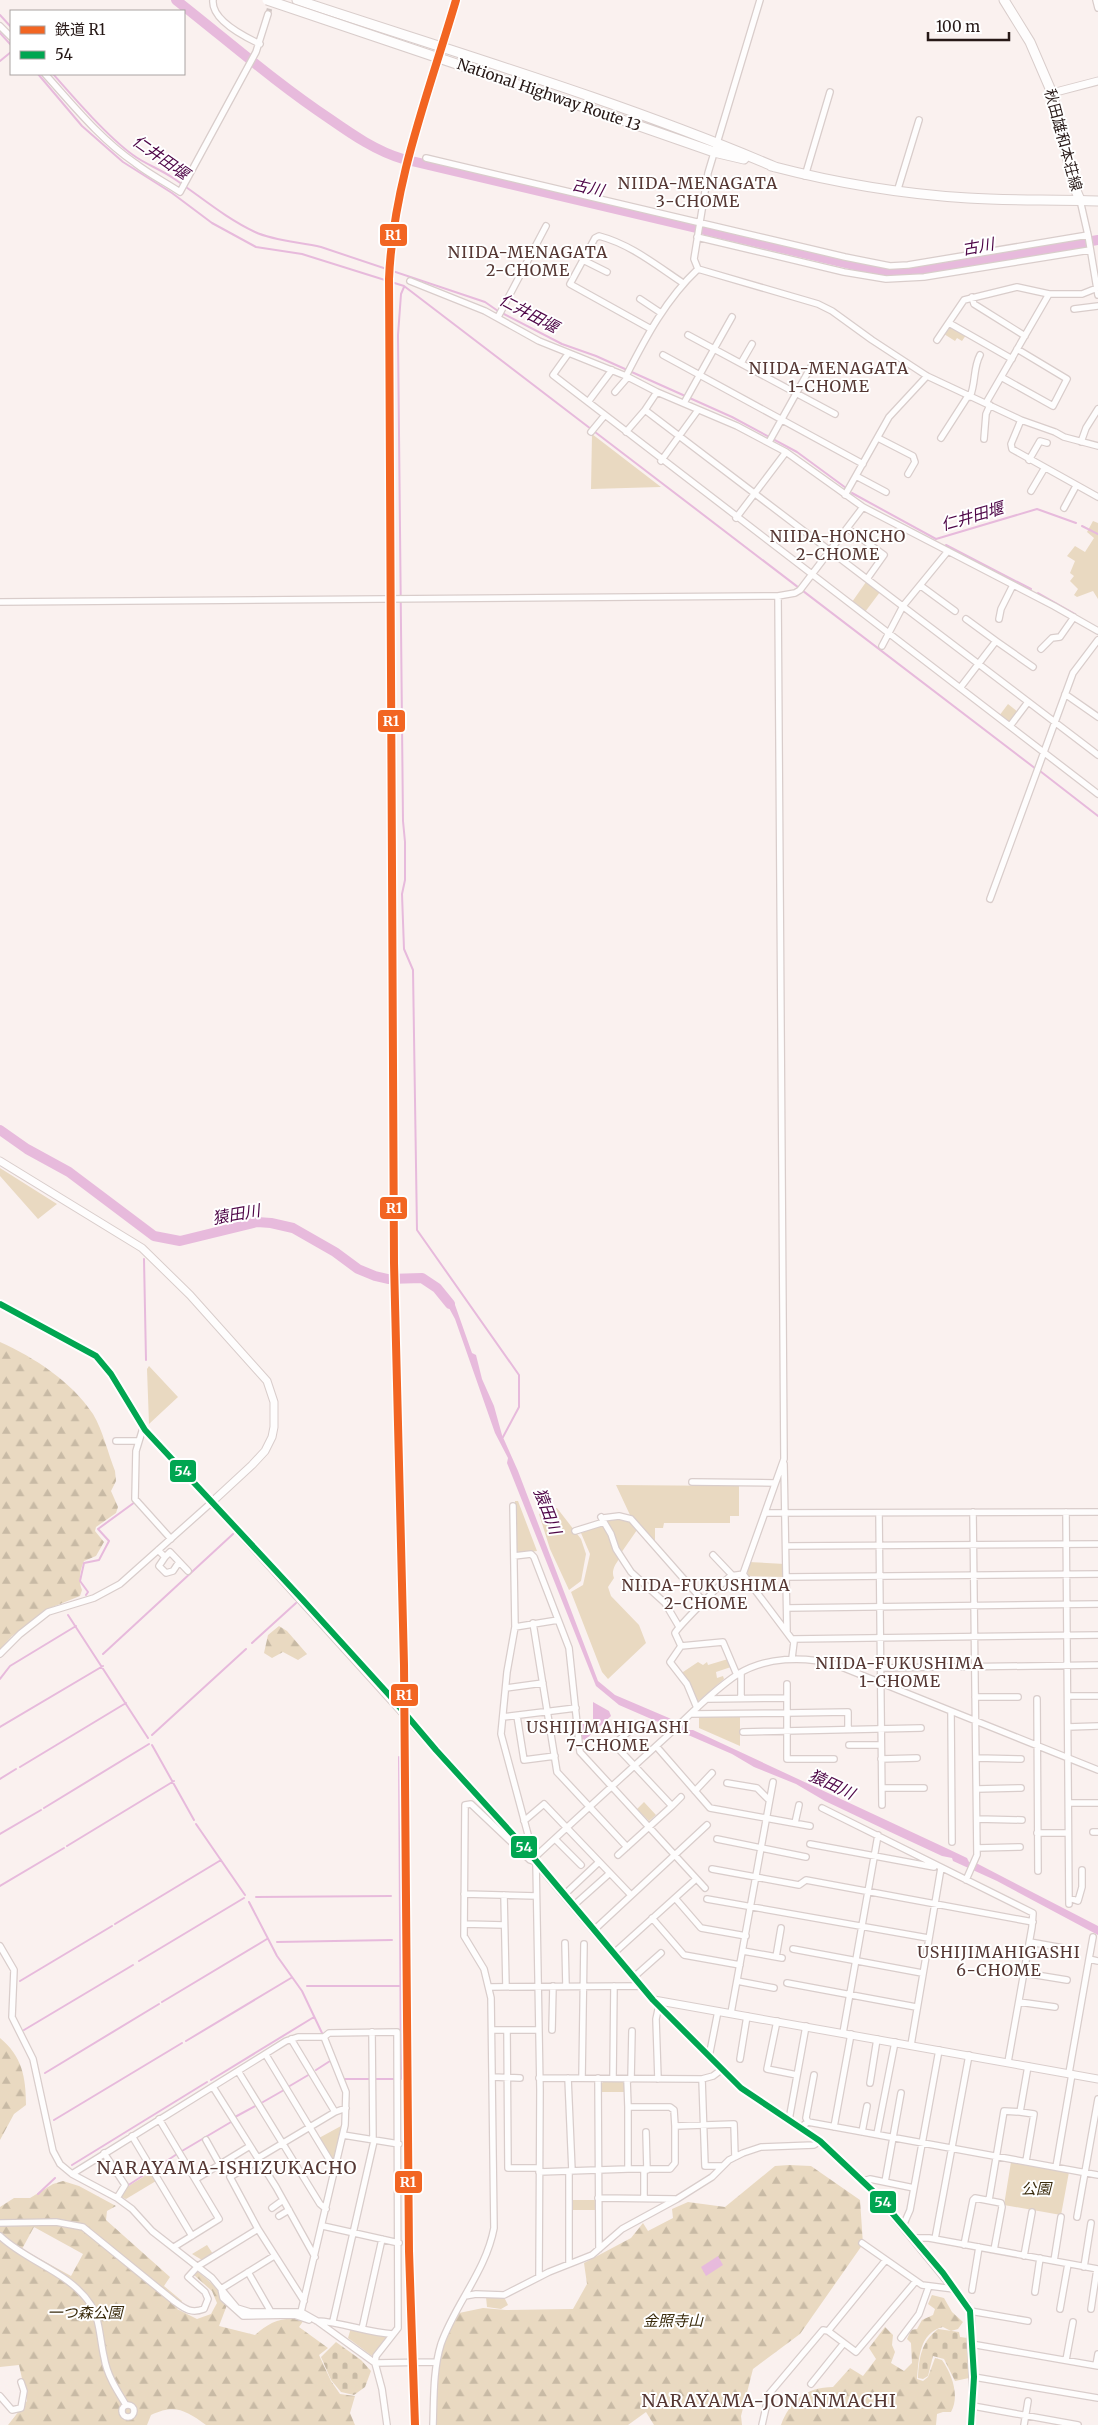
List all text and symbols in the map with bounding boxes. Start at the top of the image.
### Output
legend [10,10,185,75]
scale bar [928,10,1009,42]
text: 100 m [936,17,980,36]
text: 鉄道 R1 [55,20,106,39]
text: 54 [55,45,73,64]
street label: National Highway Route 13 [455,54,644,135]
street label: 秋田雄和本荘線 [1041,87,1086,193]
water label: 仁井田堰 [129,130,195,185]
district label: NIIDA-MENAGATA 3-CHOME [618,173,778,211]
water label: 古川 [570,174,608,201]
line badge: R1 [379,223,408,247]
text: R1 [385,226,402,244]
water label: 古川 [960,233,997,259]
district label: NIIDA-MENAGATA 2-CHOME [448,242,608,280]
water label: 仁井田堰 [496,289,565,338]
district label: NIIDA-MENAGATA 1-CHOME [749,358,909,396]
water label: 仁井田堰 [938,497,1008,534]
district label: NIIDA-HONCHO 2-CHOME [770,526,906,564]
line badge: R1 [377,709,406,733]
text: R1 [383,712,400,730]
line badge: R1 [379,1196,408,1220]
text: R1 [386,1199,403,1217]
water label: 猿田川 [211,1200,263,1228]
line badge: 54 [169,1459,197,1483]
text: 54 [175,1462,192,1480]
water label: 猿田川 [530,1485,567,1539]
district label: NIIDA-FUKUSHIMA 2-CHOME [621,1575,791,1613]
district label: NIIDA-FUKUSHIMA 1-CHOME [815,1653,985,1691]
line badge: R1 [390,1683,419,1707]
text: R1 [396,1686,413,1704]
district label: USHIJIMAHIGASHI 7-CHOME [526,1717,690,1755]
water label: 猿田川 [806,1765,860,1804]
line badge: 54 [510,1835,538,1859]
text: 54 [516,1838,533,1856]
district label: USHIJIMAHIGASHI 6-CHOME [917,1942,1081,1980]
district label: NARAYAMA-ISHIZUKACHO [97,2156,357,2179]
line badge: R1 [394,2170,423,2194]
text: R1 [400,2173,417,2191]
park label: 公園 [1021,2179,1053,2198]
line badge: 54 [869,2190,897,2214]
text: 54 [875,2193,892,2211]
park label: 一つ森公園 [47,2303,124,2322]
park label: 金照寺山 [643,2311,704,2330]
district label: NARAYAMA-JONANMACHI [641,2389,897,2412]

